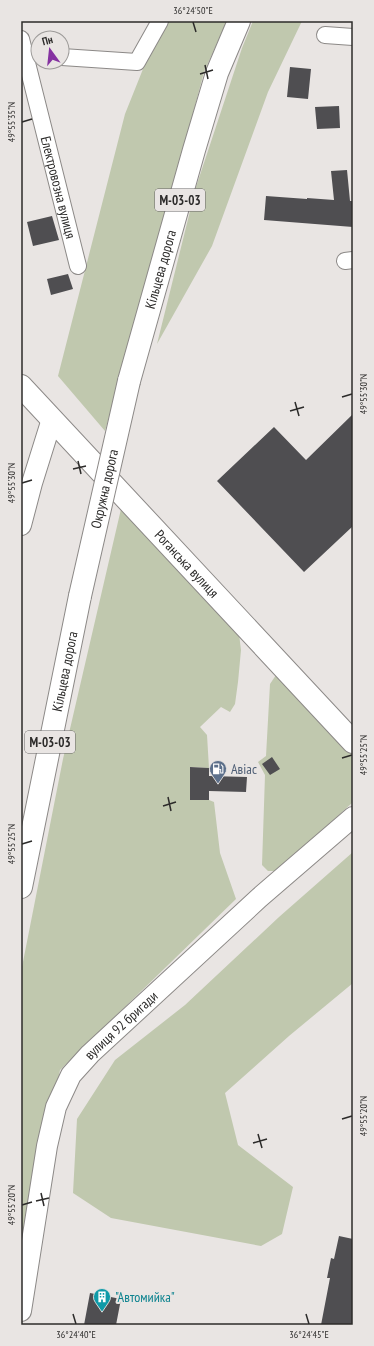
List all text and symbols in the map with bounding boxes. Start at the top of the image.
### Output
text: 36°24'50"E [173,4,213,17]
north arrow [30,30,70,70]
text: Пн [40,32,54,48]
text: 49°55'35"N [5,102,18,142]
street label: Електровозна вулиця [37,134,80,241]
road number: М-03-03 [155,189,205,211]
street label: Кільцева дорога [141,228,180,311]
text: 49°55'30"N [357,374,370,414]
street label: Окружна дорога [87,447,122,530]
text: 49°55'30"N [5,463,18,503]
street label: Роганська вулиця [151,526,223,601]
street label: Кільцева дорога [48,630,82,713]
road number: М-03-03 [25,731,75,753]
text: 49°55'25"N [357,735,370,775]
fuel station icon: Авіас [208,759,228,784]
place label: Авіас [231,760,257,778]
text: 49°55'25"N [5,824,18,864]
street label: вулиця 92 бригади [80,987,161,1063]
text: 49°55'20"N [357,1096,370,1136]
text: 49°55'20"N [5,1185,18,1225]
building icon: "Автомийка" [92,1287,112,1312]
place label: "Автомийка" [115,1288,175,1306]
text: 36°24'40"E [56,1328,96,1341]
text: 36°24'45"E [289,1328,329,1341]

